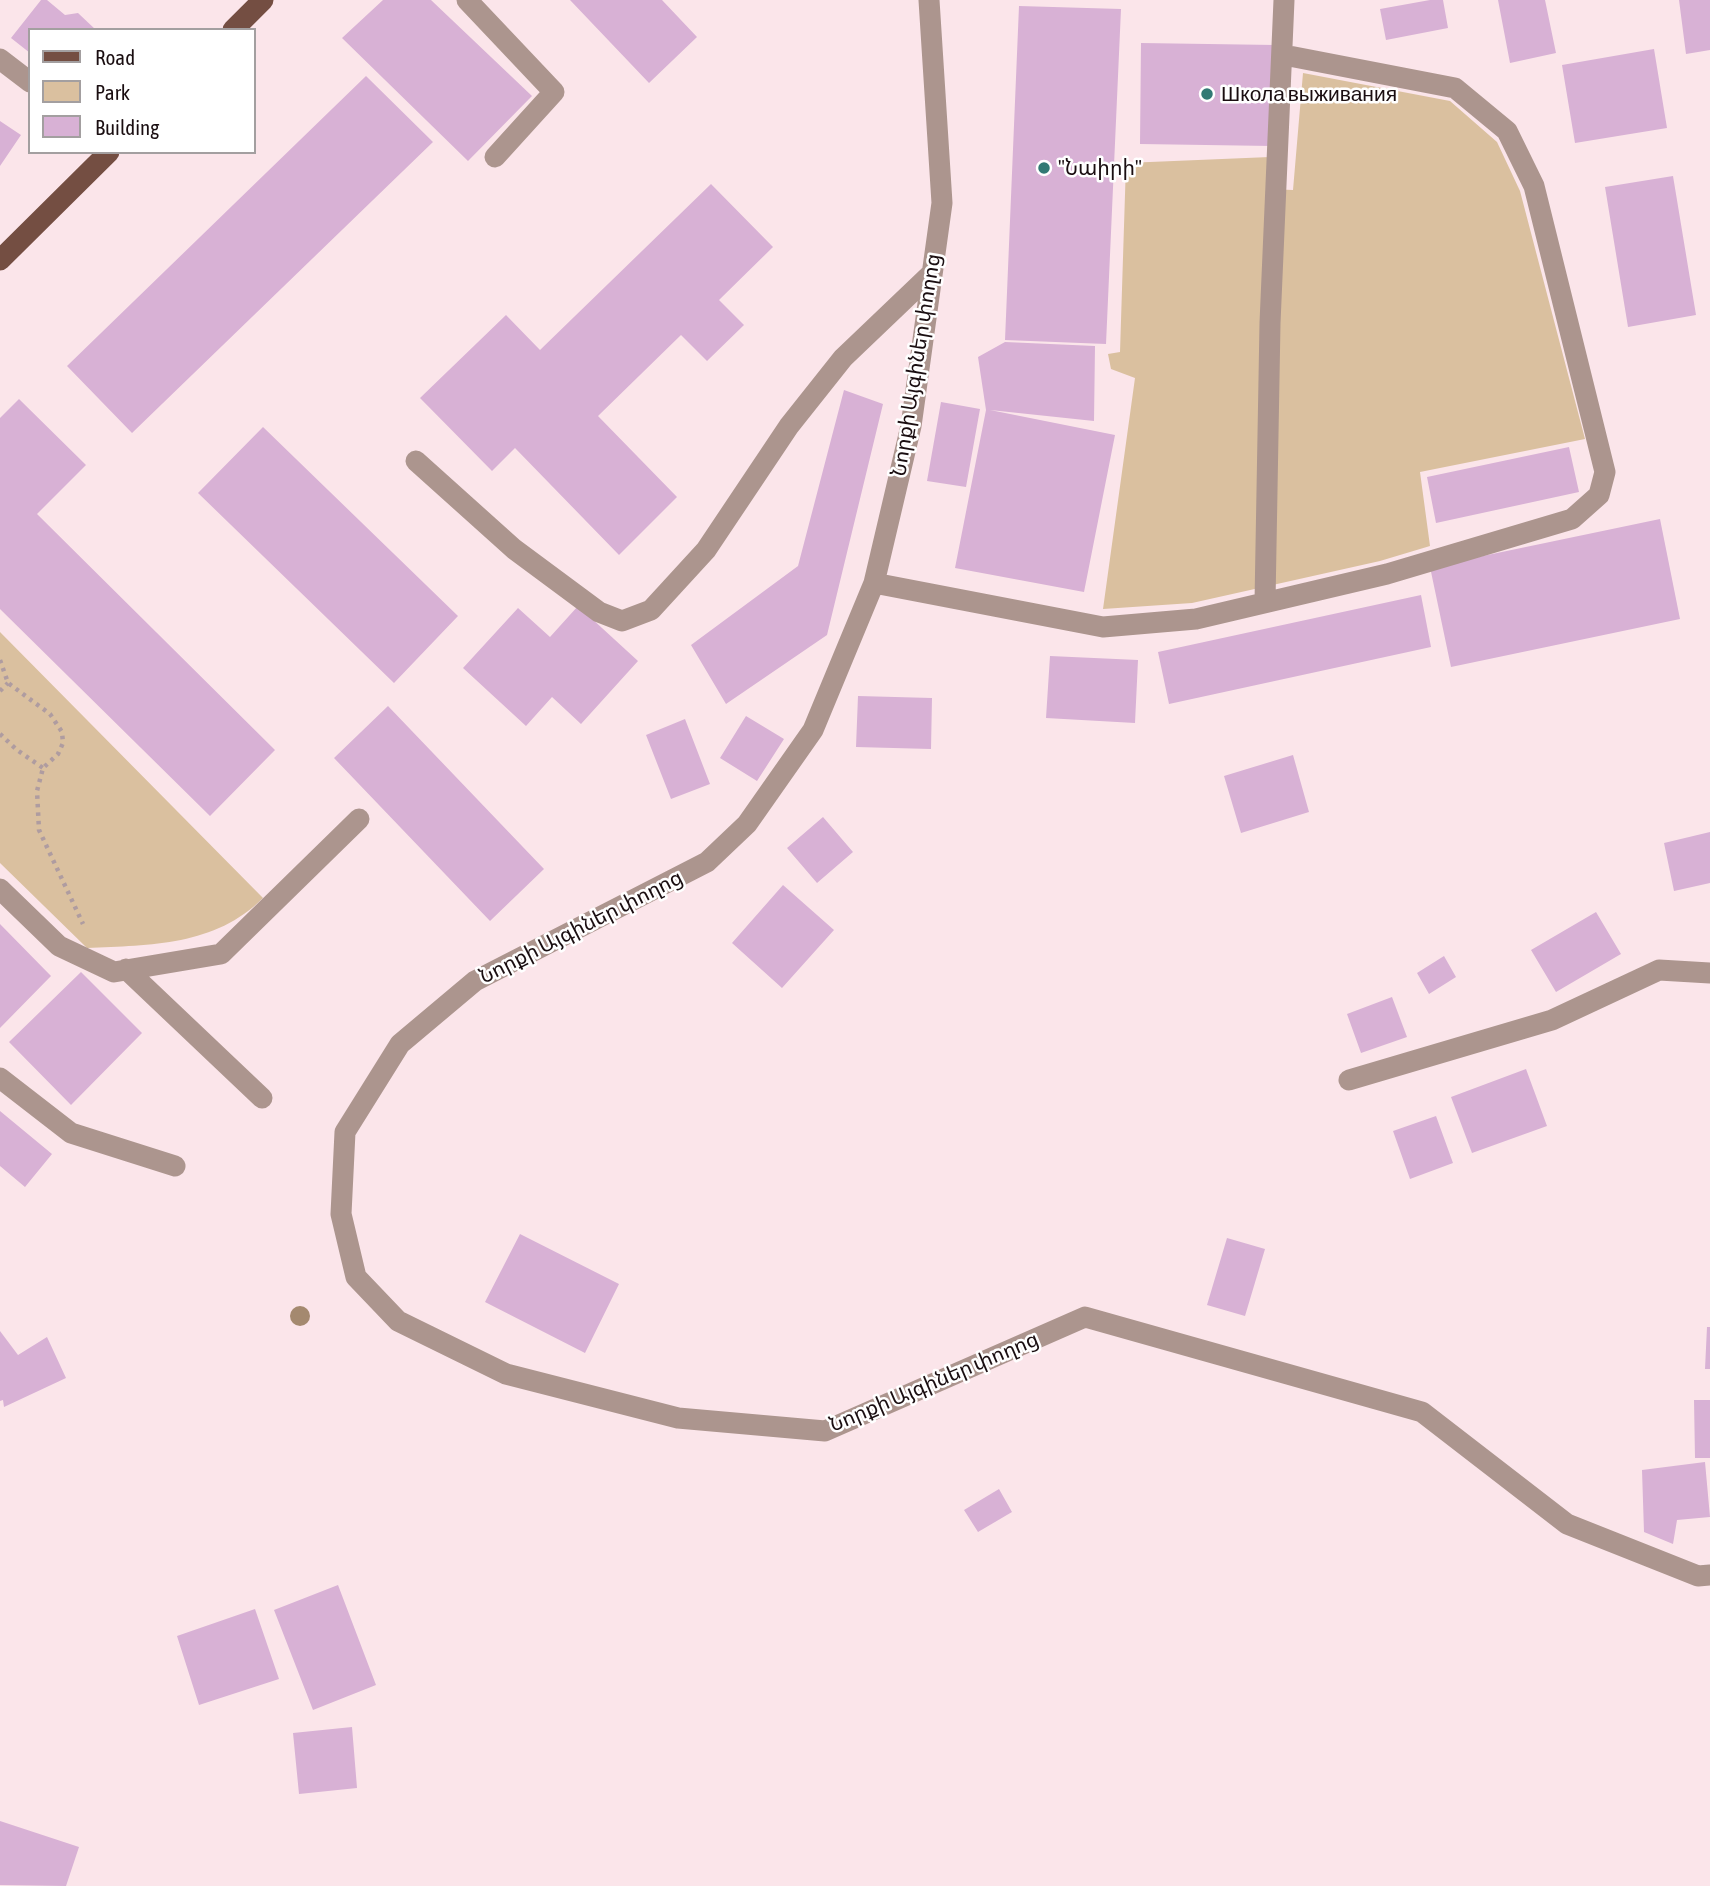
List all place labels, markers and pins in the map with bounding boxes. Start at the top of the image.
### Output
place label: Школа выживания [1221,81,1397,107]
marker: Школа выживания [1199,86,1215,102]
place label: "Նաիրի" [1058,155,1142,181]
marker: "Նաիրի" [1036,160,1052,176]

